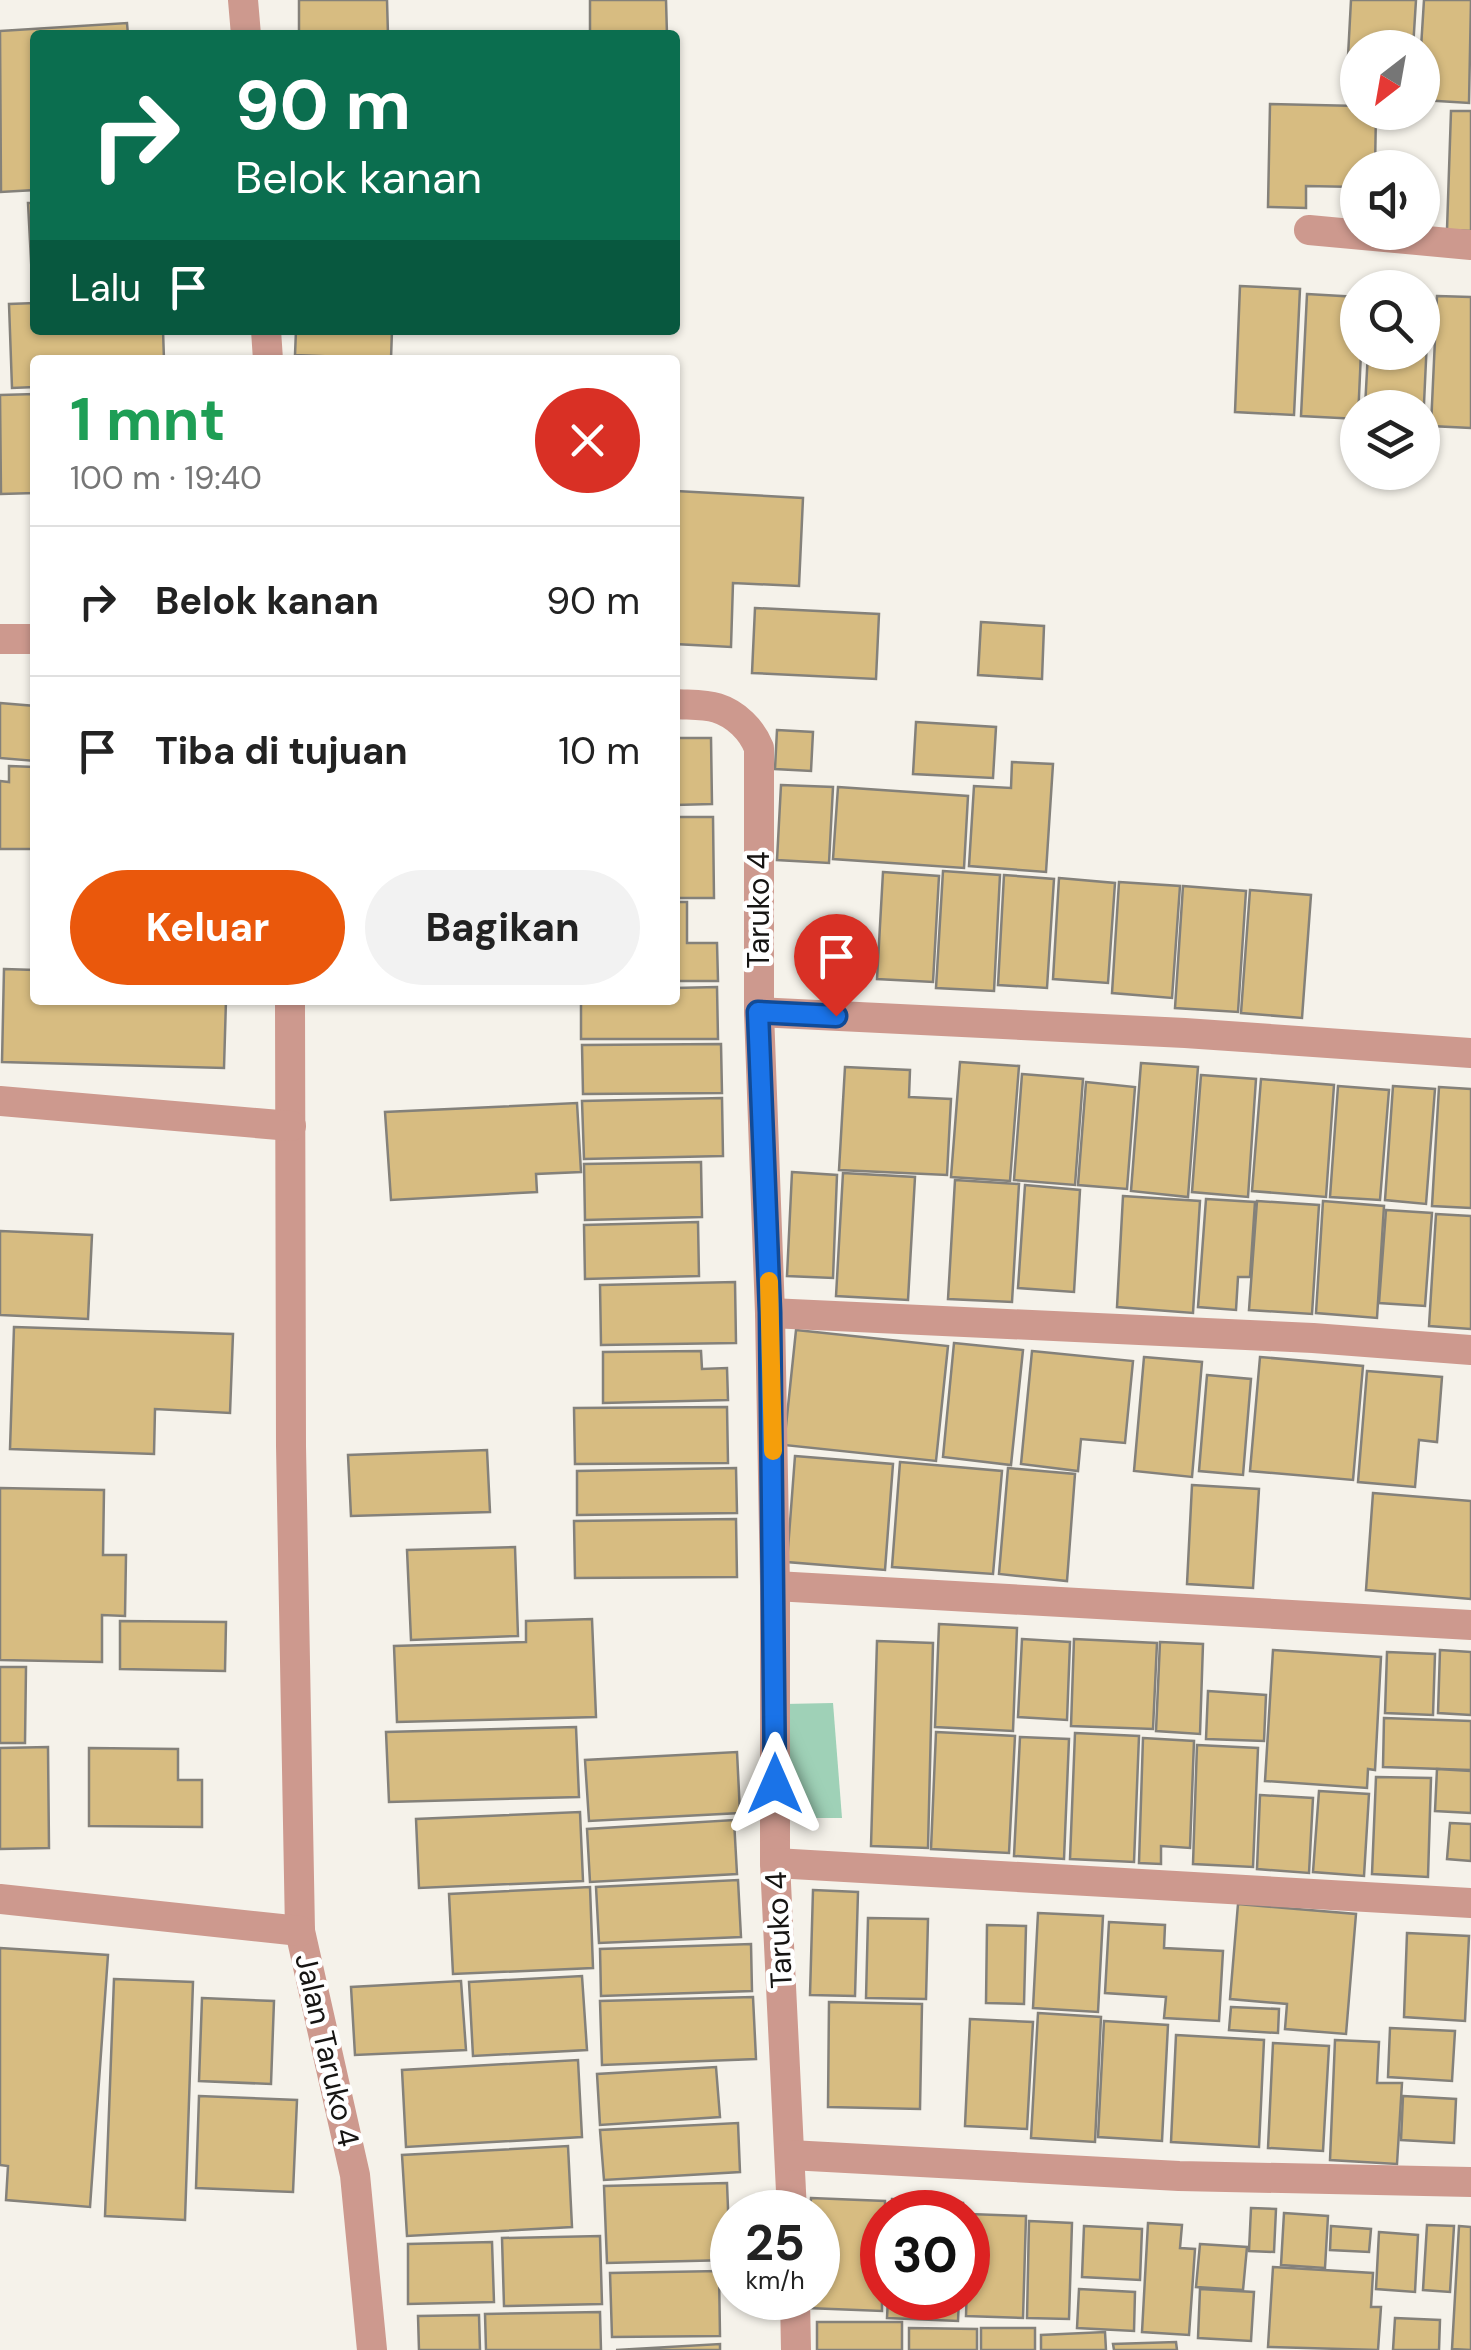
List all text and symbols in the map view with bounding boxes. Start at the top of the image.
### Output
north arrow [1340,30,1440,130]
map controls [1340,30,1440,490]
text: 90 m [235,60,411,151]
icon: right [70,70,200,200]
text: Belok kanan [235,148,482,207]
button: sound [1340,150,1440,250]
icon: arrive [161,260,216,315]
text: Lalu [70,263,141,313]
button: search [1340,270,1440,370]
text: 1 mnt [70,380,225,459]
button: close [535,388,640,493]
button: layers [1340,390,1440,490]
text: 100 m · 19:40 [70,457,262,499]
icon: right [70,574,125,629]
text: Belok kanan [155,576,379,626]
text: 90 m [546,576,640,626]
icon: arrive [70,724,125,779]
text: Tiba di tujuan [155,726,408,776]
text: 10 m [558,726,640,776]
street label: Taruko 4 [739,851,778,969]
button: Keluar [70,870,345,985]
button: Bagikan [365,870,640,985]
pin [794,914,879,1017]
icon: arrive [809,929,864,984]
position arrow [723,1732,827,1836]
street label: Taruko 4 [756,1870,801,1990]
street label: Jalan Taruko 4 [286,1950,369,2150]
speed limit sign: 30 [860,2190,990,2320]
text: 25 [745,2210,805,2276]
text: km/h [745,2264,805,2297]

